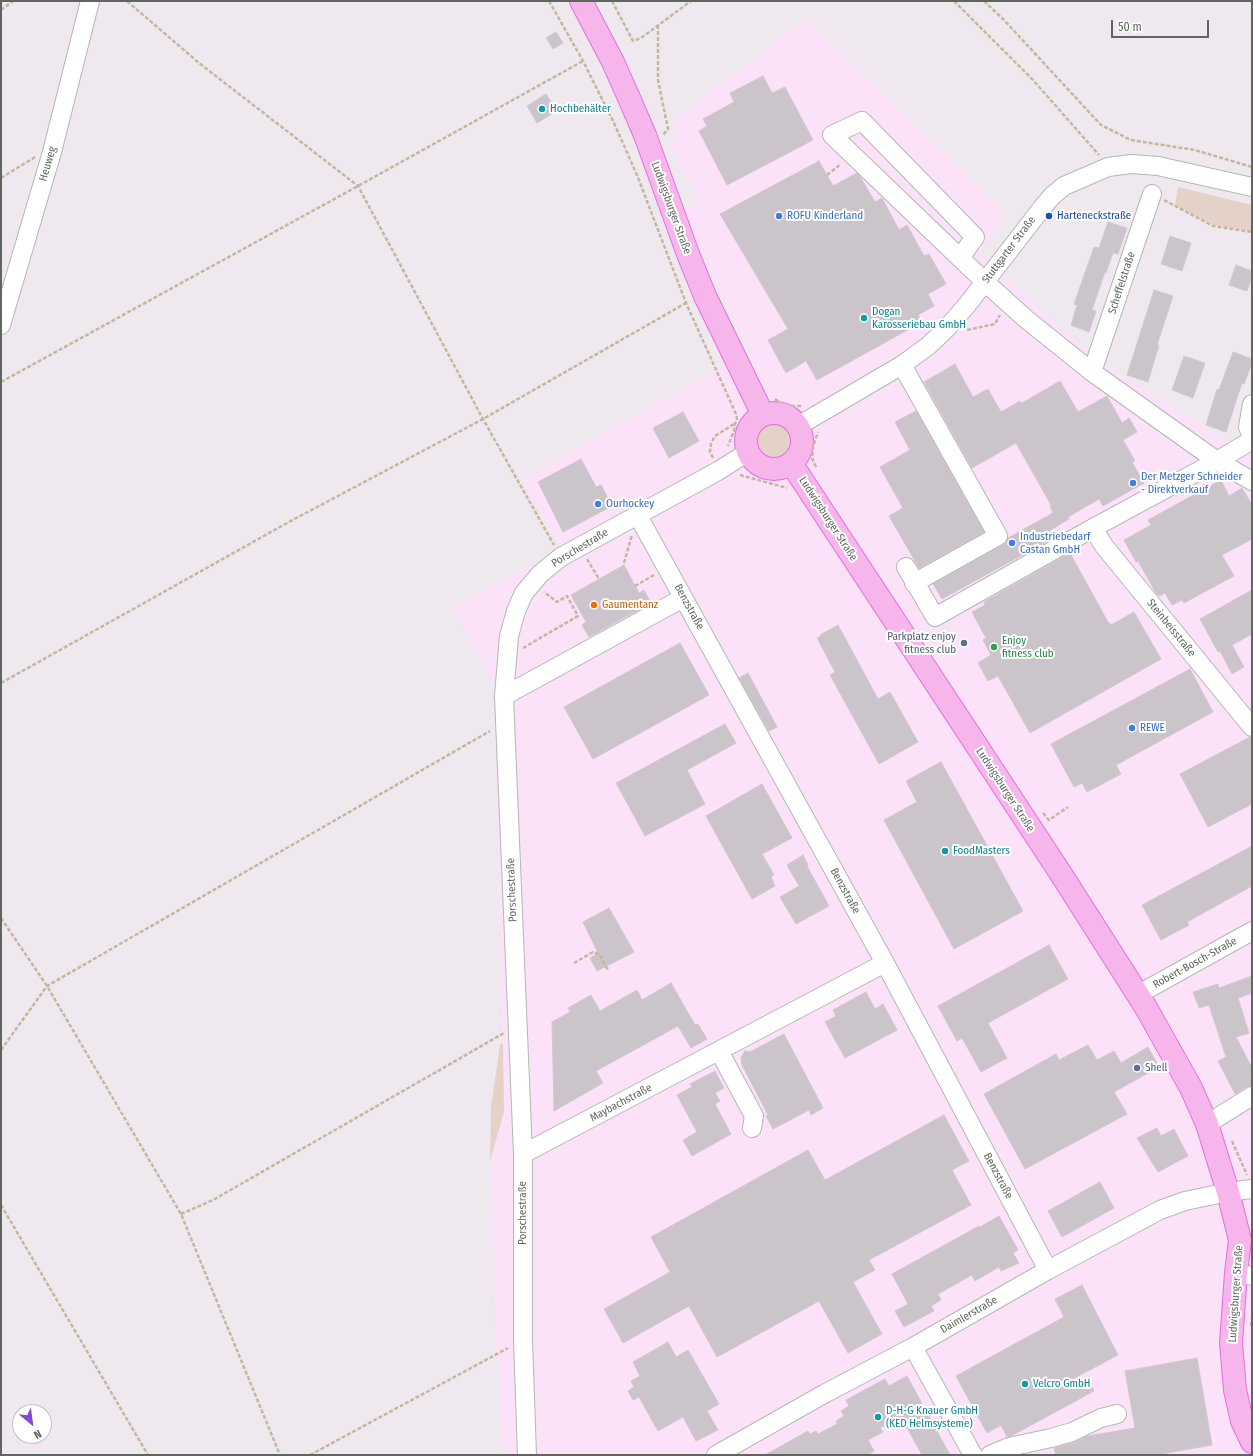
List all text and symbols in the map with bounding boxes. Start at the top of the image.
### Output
scale bar [1113,12,1211,38]
text: 50 m [1118,20,1142,34]
place label: Hochbehälter [550,102,611,116]
marker: Hochbehälter [537,104,547,114]
street label: Heuweg [37,145,59,183]
street label: Ludwigsburger Straße [648,160,694,256]
place label: ROFU Kinderland [787,209,863,223]
place label: Harteneckstraße [1057,209,1131,223]
marker: ROFU Kinderland [774,211,784,221]
marker: Harteneckstraße [1044,211,1054,221]
street label: Stuttgarter Straße [979,214,1039,286]
street label: Scheffelstraße [1106,250,1138,316]
place label: Dogan Karosseriebau GmbH [872,305,966,331]
marker: Dogan Karosseriebau GmbH [859,313,869,323]
place label: Der Metzger Schneider - Direktverkauf [1141,470,1242,496]
street label: Ludwigsburger Straße [796,475,860,563]
marker: Der Metzger Schneider - Direktverkauf [1128,478,1138,488]
place label: Ourhockey [606,497,654,511]
marker: Ourhockey [593,499,603,509]
street label: Porschestraße [549,526,611,570]
place label: Industriebedarf Castan GmbH [1020,530,1090,556]
marker: Industriebedarf Castan GmbH [1007,538,1017,548]
street label: Benzstraße [671,582,707,632]
street label: Steinbeisstraße [1144,597,1198,659]
place label: Gaumentanz [602,598,658,612]
marker: Gaumentanz [589,600,599,610]
place label: Parkplatz enjoy fitness club [887,630,956,656]
place label: Enjoy fitness club [1002,634,1054,660]
marker: Parkplatz enjoy fitness club [959,638,969,648]
marker: Enjoy fitness club [989,642,999,652]
place label: REWE [1140,721,1165,735]
marker: REWE [1127,723,1137,733]
street label: Ludwigsburger Straße [973,746,1037,834]
place label: FoodMasters [953,844,1010,858]
marker: FoodMasters [940,846,950,856]
street label: Porschestraße [504,858,520,922]
street label: Benzstraße [827,866,863,916]
street label: Robert-Bosch-Straße [1151,934,1239,992]
place label: Shell [1145,1061,1167,1075]
marker: Shell [1132,1063,1142,1073]
street label: Maybachstraße [588,1081,654,1125]
street label: Benzstraße [980,1151,1016,1201]
street label: Porschestraße [516,1181,530,1245]
street label: Ludwigsburger Straße [1226,1245,1246,1343]
street label: Daimlerstraße [938,1293,1000,1337]
place label: Velcro GmbH [1033,1377,1090,1391]
marker: Velcro GmbH [1020,1379,1030,1389]
north arrow [12,1404,52,1444]
place label: D-H-G Knauer GmbH (KED Helmsysteme) [886,1404,978,1430]
marker: D-H-G Knauer GmbH (KED Helmsysteme) [873,1412,883,1422]
text: N [32,1427,44,1441]

